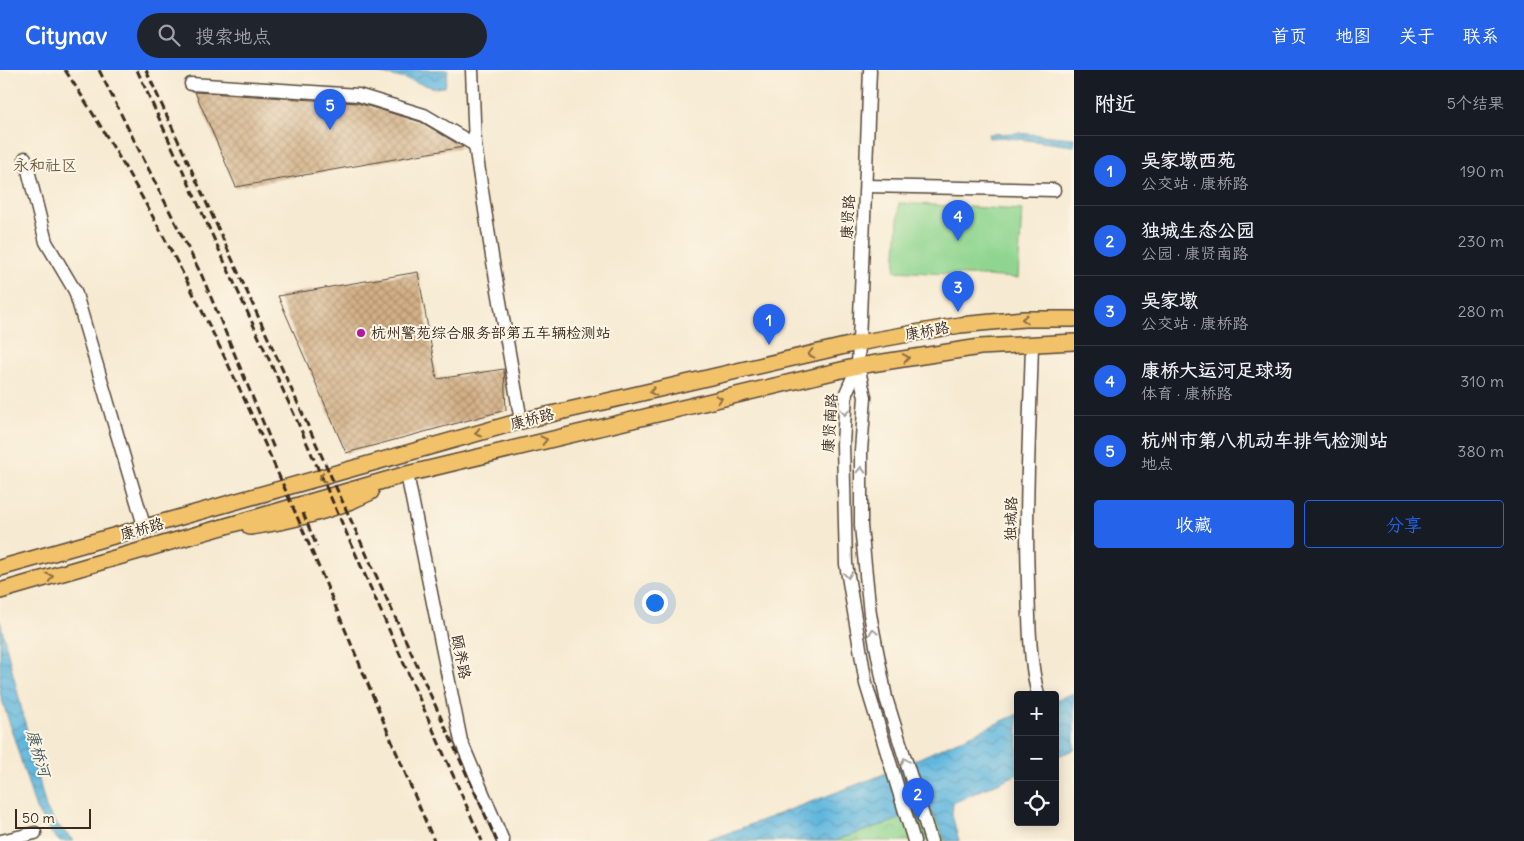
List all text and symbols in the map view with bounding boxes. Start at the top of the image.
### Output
search box [137,13,487,58]
text: Citynav [25,20,107,50]
icon: search [155,21,183,49]
text: 搜索地点 [195,24,271,48]
text: 首页 [1271,24,1307,47]
text: 地图 [1335,24,1371,47]
text: 关于 [1399,24,1435,47]
text: 联系 [1463,24,1499,47]
pin: 5 [314,89,346,130]
text: 附近 [1094,90,1136,117]
text: 5个结果 [1447,93,1504,113]
text: 吴家墩西苑 [1141,148,1236,172]
district label: 永和社区 [13,155,77,175]
text: 1 [1107,161,1113,181]
text: 190 m [1460,161,1504,181]
text: 公交站 · 康桥路 [1141,173,1248,193]
street label: 康贤路 [837,194,858,240]
pin: 4 [942,200,974,241]
text: 独城生态公园 [1141,218,1255,242]
text: 2 [1106,231,1114,251]
text: 230 m [1458,231,1504,251]
text: 公园 · 康贤南路 [1141,243,1248,263]
pin: 3 [942,271,974,312]
text: 吴家墩 [1141,288,1198,312]
text: 3 [1105,301,1115,321]
text: 280 m [1458,301,1504,321]
pin: 1 [753,304,785,345]
text: 公交站 · 康桥路 [1141,313,1248,333]
one-way arrow [1021,314,1029,325]
street label: 康桥路 [903,317,951,344]
place label: 杭州警苑综合服务部第五车辆检测站 [371,323,611,342]
marker: 杭州警苑综合服务部第五车辆检测站 [355,327,367,339]
one-way arrow [808,349,816,359]
one-way arrow [901,353,910,363]
text: 康桥大运河足球场 [1141,358,1293,382]
text: 4 [1105,371,1115,391]
text: 310 m [1460,371,1504,391]
text: 体育 · 康桥路 [1141,383,1232,403]
one-way arrow [648,386,657,397]
street label: 康贤南路 [818,392,841,454]
one-way arrow [715,394,723,405]
street label: 康桥路 [508,404,556,433]
one-way arrow [840,409,851,417]
one-way arrow [474,428,482,438]
text: 杭州市第八机动车排气检测站 [1141,428,1388,452]
one-way arrow [539,435,548,446]
text: 5 [1105,441,1115,461]
text: 380 m [1457,441,1504,461]
text: 地点 [1141,453,1173,473]
one-way arrow [856,466,867,474]
one-way arrow [318,472,326,482]
street label: 独城路 [1001,496,1020,542]
button: 收藏 [1094,500,1294,548]
button: 分享 [1304,500,1504,548]
street label: 康桥路 [118,513,166,544]
one-way arrow [842,571,853,579]
one-way arrow [45,572,54,583]
your location [642,590,668,616]
one-way arrow [868,628,879,637]
street label: 颐养路 [448,633,475,681]
map controls [1014,691,1059,826]
button: + [1014,691,1059,736]
water label: 康桥河 [23,727,56,782]
button: − [1014,736,1059,781]
one-way arrow [901,758,911,766]
pin: 2 [902,778,934,819]
button: locate [1014,781,1059,826]
scale bar [15,806,91,829]
text: 50 m [22,809,55,827]

